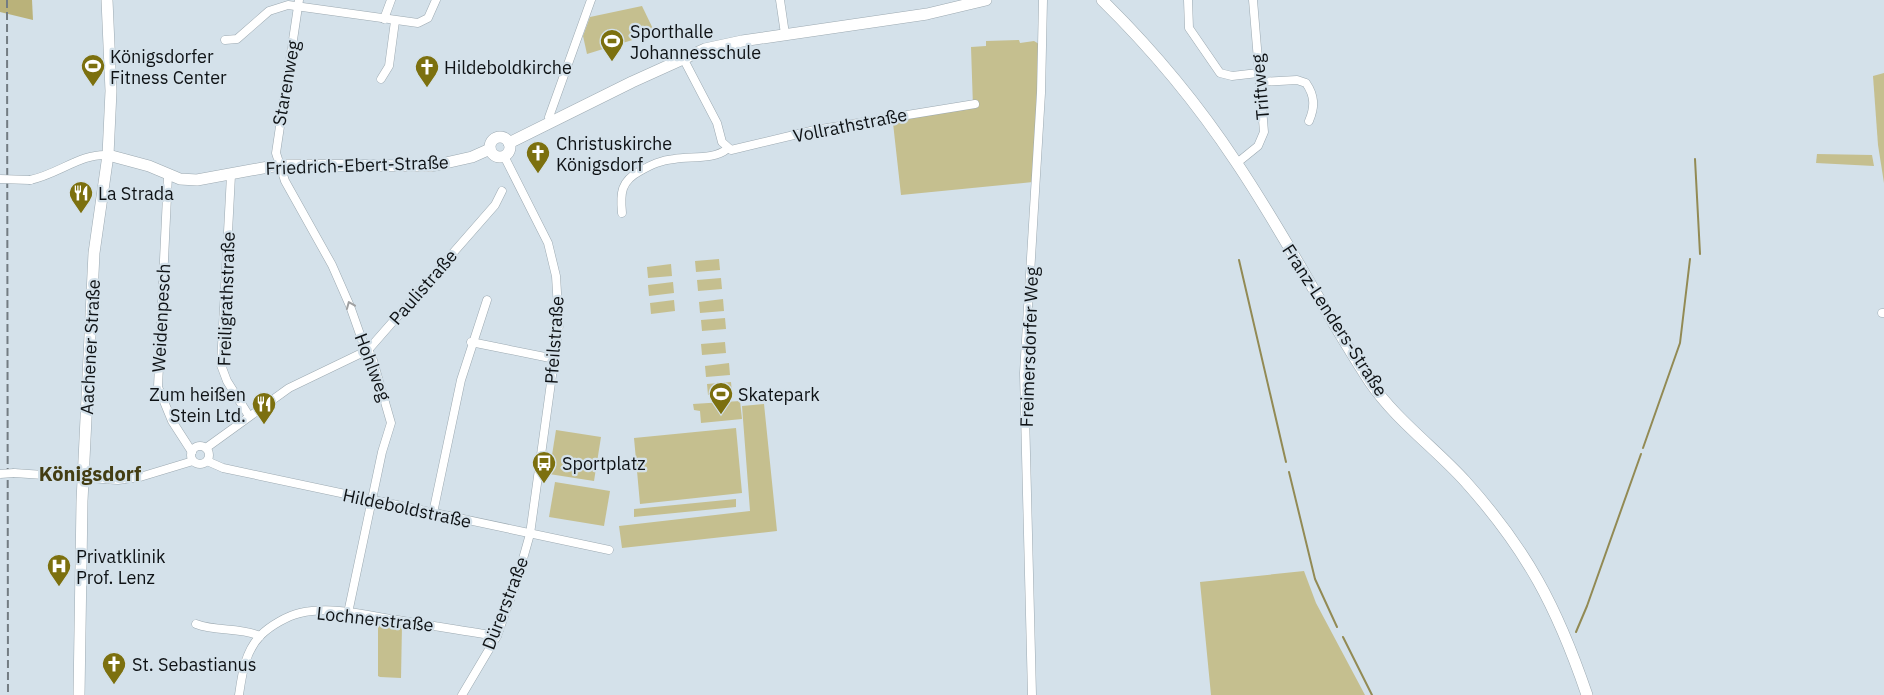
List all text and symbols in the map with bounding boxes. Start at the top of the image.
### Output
place label: Sporthalle Johannesschule [630,20,761,64]
sports icon: Sporthalle Johannesschule [599,28,625,62]
street label: Starenweg [267,38,305,127]
place label: Königsdorfer Fitness Center [110,45,227,89]
sports icon: Königsdorfer Fitness Center [80,53,106,87]
street label: Triftweg [1246,53,1274,121]
church icon: Hildeboldkirche [414,54,440,88]
place label: Hildeboldkirche [444,56,572,79]
street label: Vollrathstraße [791,103,909,147]
place label: Christuskirche Königsdorf [556,132,672,176]
church icon: Christuskirche Königsdorf [525,140,551,174]
street label: Friedrich-Ebert-Straße [265,150,449,180]
restaurant icon: La Strada [68,180,94,214]
place label: La Strada [98,182,174,205]
street label: Freiligrathstraße [212,231,240,367]
street label: Franz-Lenders-Straße [1277,240,1393,401]
street label: Paulistraße [384,244,462,329]
street label: Weidenpesch [147,263,175,373]
street label: Freimersdorfer Weg [1015,266,1043,428]
street label: Aachener Straße [75,279,105,415]
street label: Pfeilstraße [539,295,569,385]
one-way arrow [345,302,355,310]
street label: Hohlweg [350,330,397,405]
sports icon: Skatepark [708,381,734,415]
place label: Zum heißen Stein Ltd. [149,383,246,427]
place label: Skatepark [738,383,820,406]
restaurant icon: Zum heißen Stein Ltd. [251,391,277,425]
bus stop icon: Sportplatz [531,450,557,484]
place label: Sportplatz [562,452,646,475]
district label: Königsdorf [39,460,141,487]
street label: Hildeboldstraße [341,483,473,533]
place label: Privatklinik Prof. Lenz [76,545,166,589]
hospital icon: Privatklinik Prof. Lenz [46,553,72,587]
street label: Dürerstraße [477,553,533,653]
street label: Lochnerstraße [315,601,435,637]
church icon: St. Sebastianus [101,651,127,685]
place label: St. Sebastianus [132,653,257,676]

